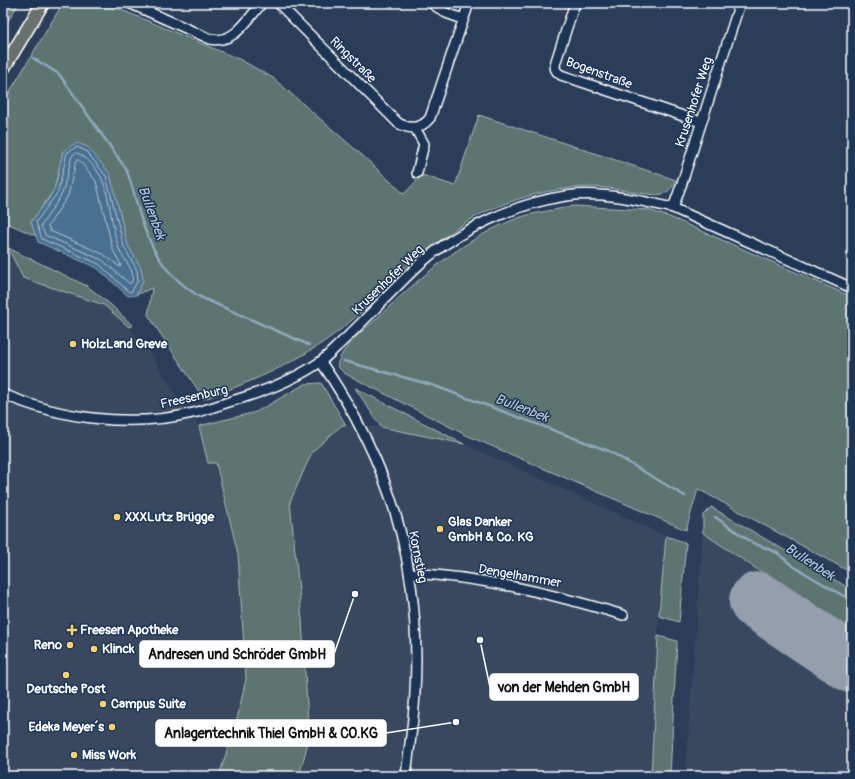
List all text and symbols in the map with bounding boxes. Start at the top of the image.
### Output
street label: Ringstraße [327,34,380,87]
street label: Bogenstraße [564,54,635,93]
street label: Krusenhofer Weg [672,54,716,149]
water label: Bullenbek [134,184,170,243]
street label: Krusenhofer Weg [349,241,428,318]
place label: HolzLand Greve [81,336,168,352]
marker: HolzLand Greve [68,339,78,349]
street label: Freesenburg [159,381,230,412]
water label: Bullenbek [493,390,552,426]
place label: XXXLutz Brügge [125,509,215,525]
marker: XXXLutz Brügge [112,512,122,522]
place label: Glas Danker GmbH & Co. KG [448,514,534,545]
marker: Glas Danker GmbH & Co. KG [435,524,445,534]
street label: Kornstieg [405,530,431,585]
water label: Bullenbek [782,540,839,585]
street label: Dengelhammer [477,561,563,591]
place label: Freesen Apotheke [80,622,179,638]
marker: Freesen Apotheke [67,625,77,635]
place label: Reno [34,637,62,653]
marker: Reno [65,640,75,650]
place label: Klinck [102,641,135,657]
callout: Andresen und Schröder GmbH [140,641,334,667]
marker: Klinck [89,644,99,654]
text: Andresen und Schröder GmbH [148,646,326,663]
marker: Deutsche Post [61,670,71,680]
callout: von der Mehden GmbH [490,674,638,700]
text: von der Mehden GmbH [497,679,630,696]
place label: Deutsche Post [26,681,106,697]
place label: Campus Suite [111,696,187,712]
marker: Campus Suite [98,699,108,709]
place label: Edeka Meyer´s [29,719,104,735]
callout: Anlagentechnik Thiel GmbH & CO.KG [156,720,386,746]
marker: Edeka Meyer´s [107,722,117,732]
text: Anlagentechnik Thiel GmbH & CO.KG [164,725,378,742]
place label: Miss Work [82,747,137,763]
marker: Miss Work [69,750,79,760]

